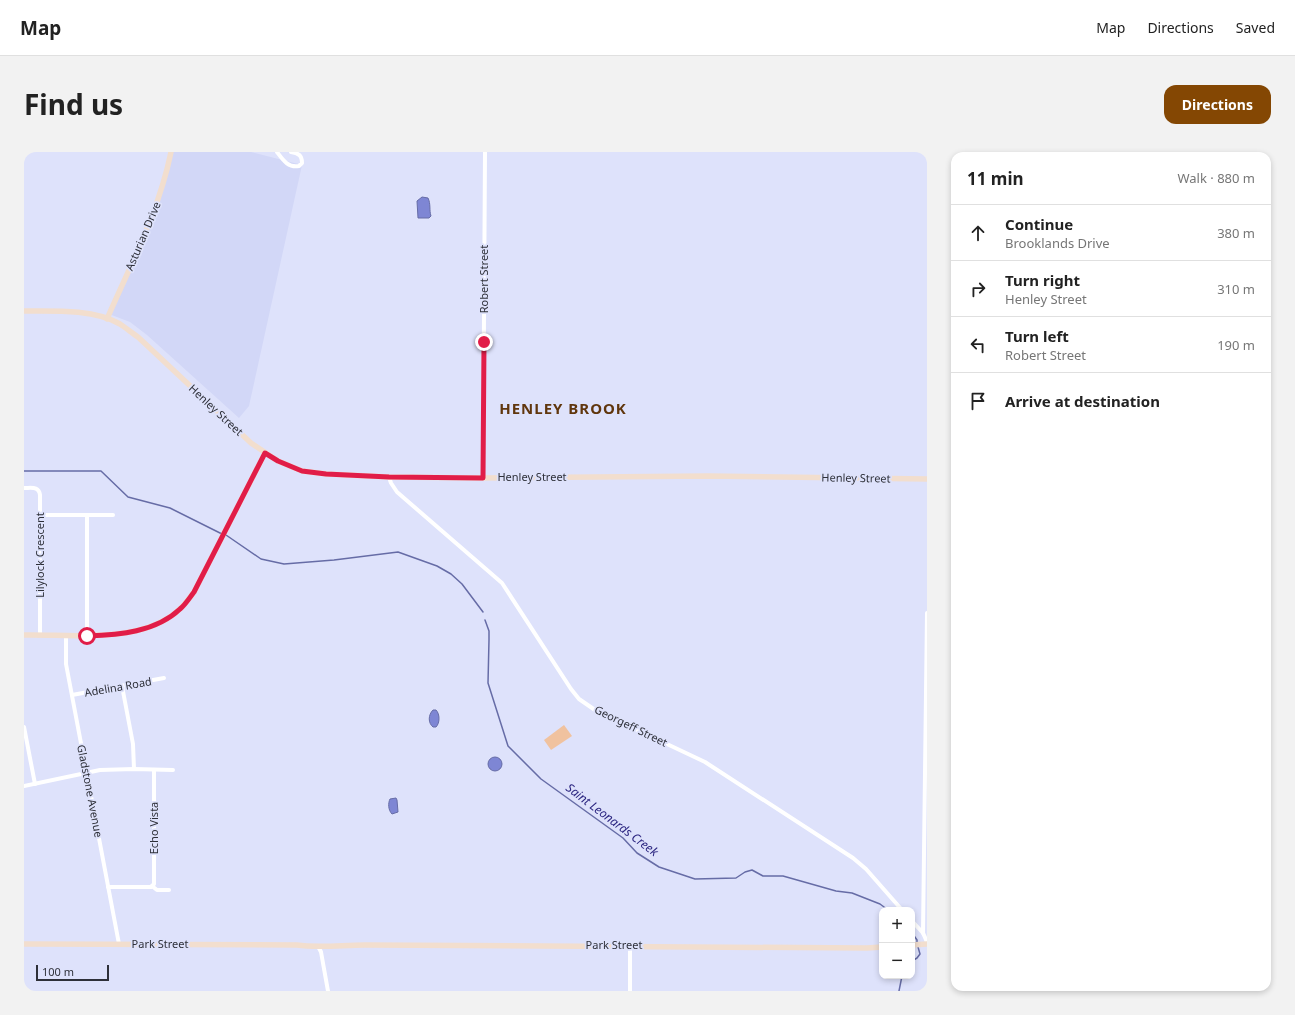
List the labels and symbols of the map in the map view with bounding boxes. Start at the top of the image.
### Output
street label: Asturian Drive [121,199,164,273]
street label: Robert Street [476,245,491,313]
route end [475,333,493,351]
street label: Henley Street [186,381,247,439]
district label: HENLEY BROOK [499,398,627,418]
street label: Henley Street [497,469,567,484]
street label: Henley Street [821,469,891,486]
street label: Lilylock Crescent [32,512,47,598]
route start [78,627,96,645]
street label: Adelina Road [83,673,153,700]
street label: Georgeff Street [592,701,670,750]
street label: Gladstone Avenue [74,743,107,839]
water label: Saint Leonards Creek [563,779,663,861]
street label: Echo Vista [146,802,161,854]
street label: Park Street [132,936,188,951]
street label: Park Street [586,937,642,952]
scale bar [36,963,109,982]

